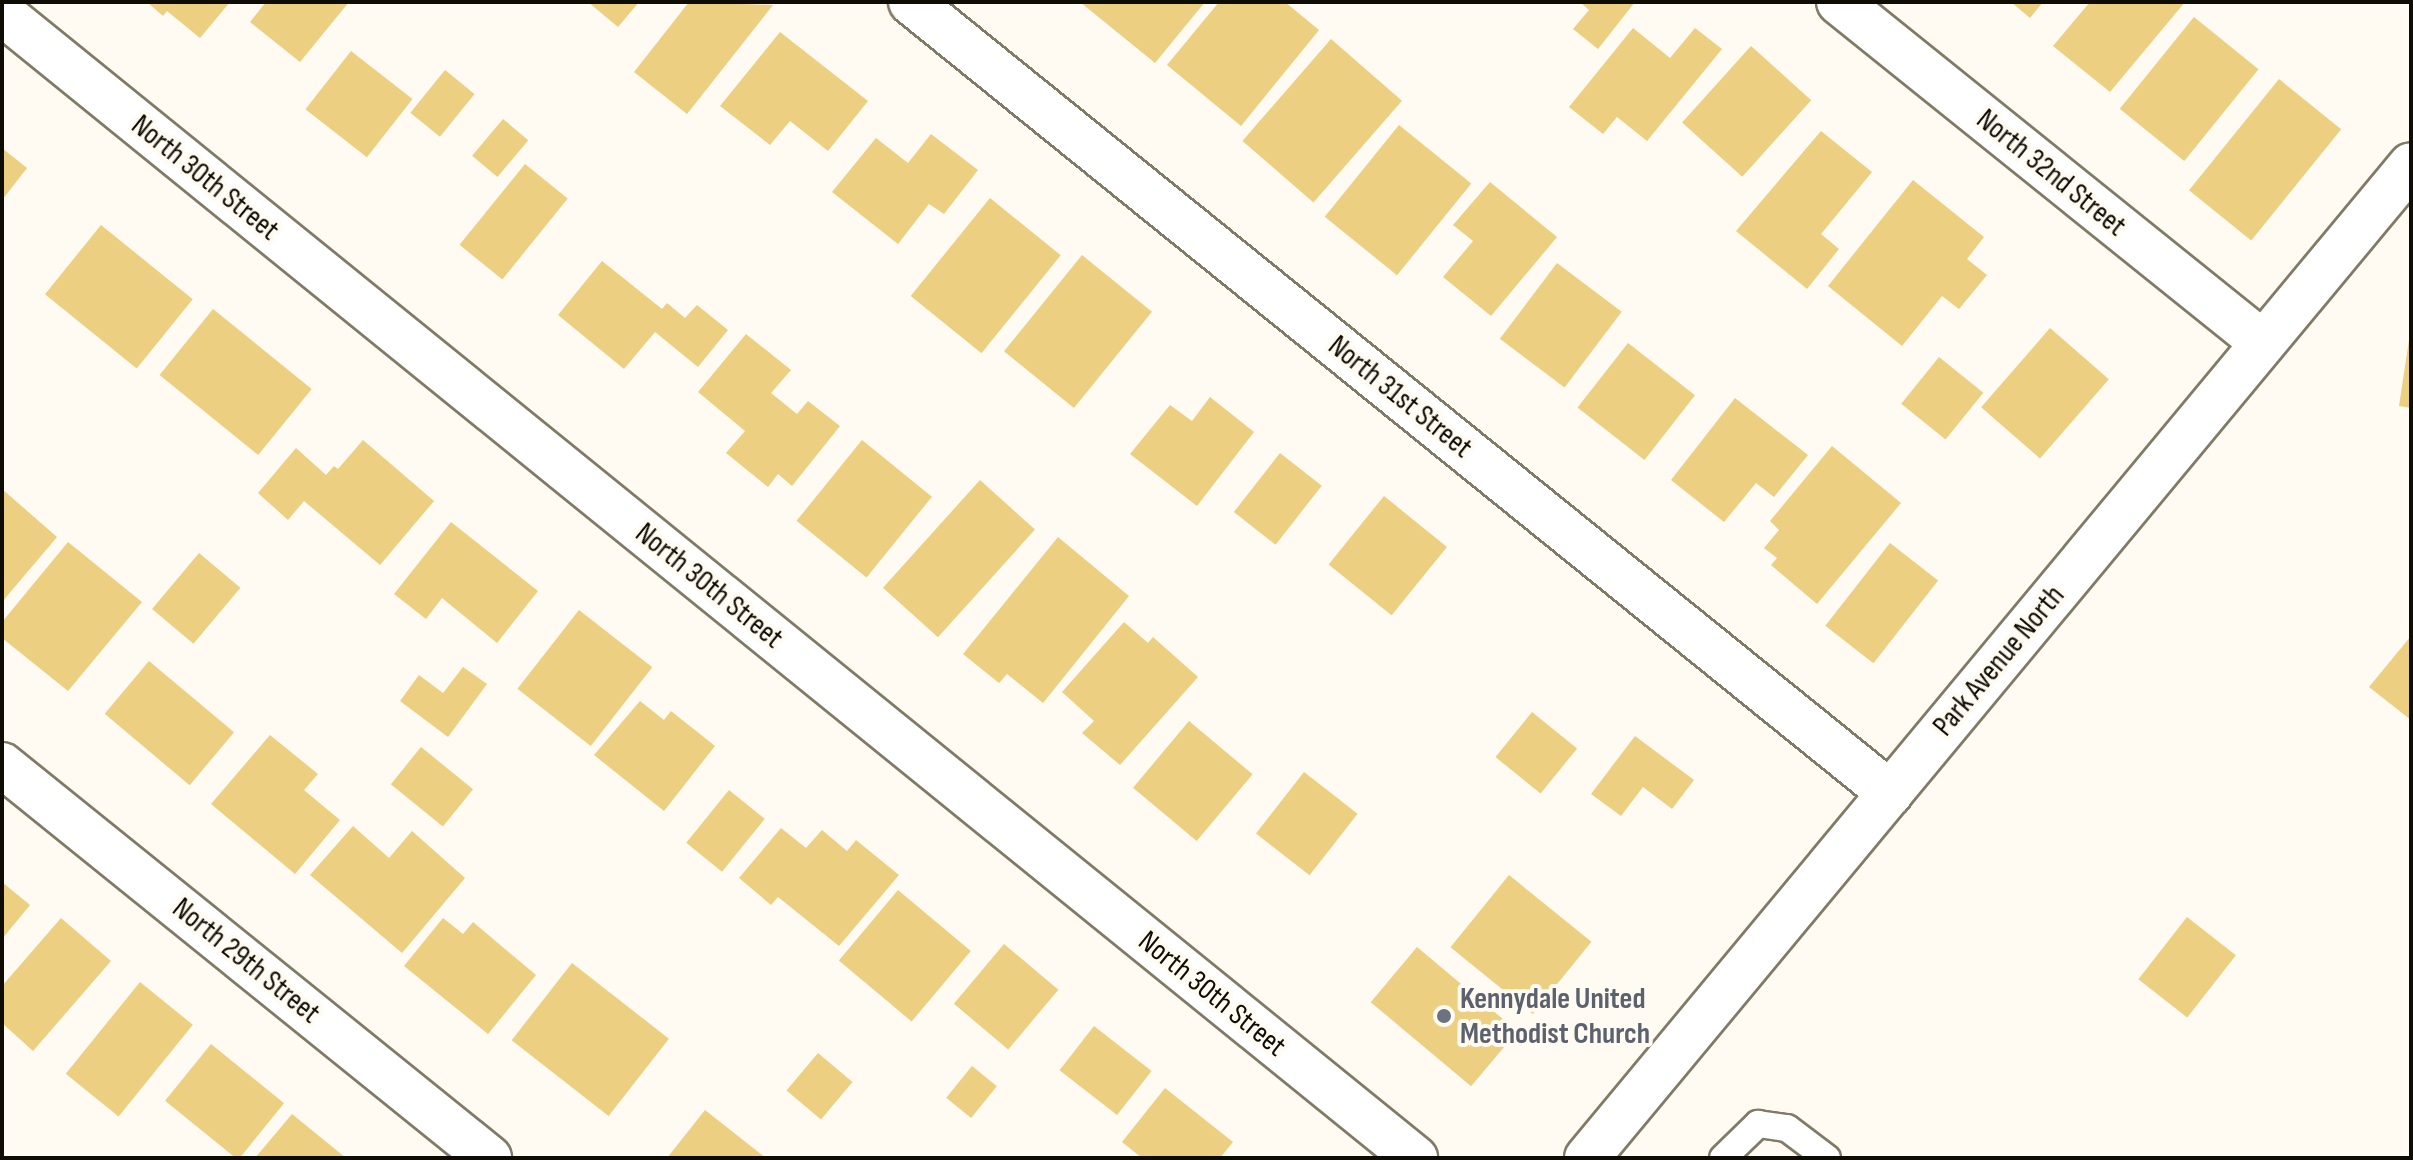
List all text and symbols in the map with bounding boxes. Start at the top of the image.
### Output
street label: North 32nd Street [1969,102,2133,244]
street label: North 30th Street [124,108,286,248]
street label: North 31st Street [1321,328,1479,466]
street label: North 30th Street [628,516,790,656]
street label: Park Avenue North [1926,578,2072,744]
street label: North 29th Street [165,891,327,1031]
street label: North 30th Street [1131,924,1293,1064]
place label: Kennydale United Methodist Church [1460,981,1650,1052]
marker: Kennydale United Methodist Church [1435,1007,1453,1025]

